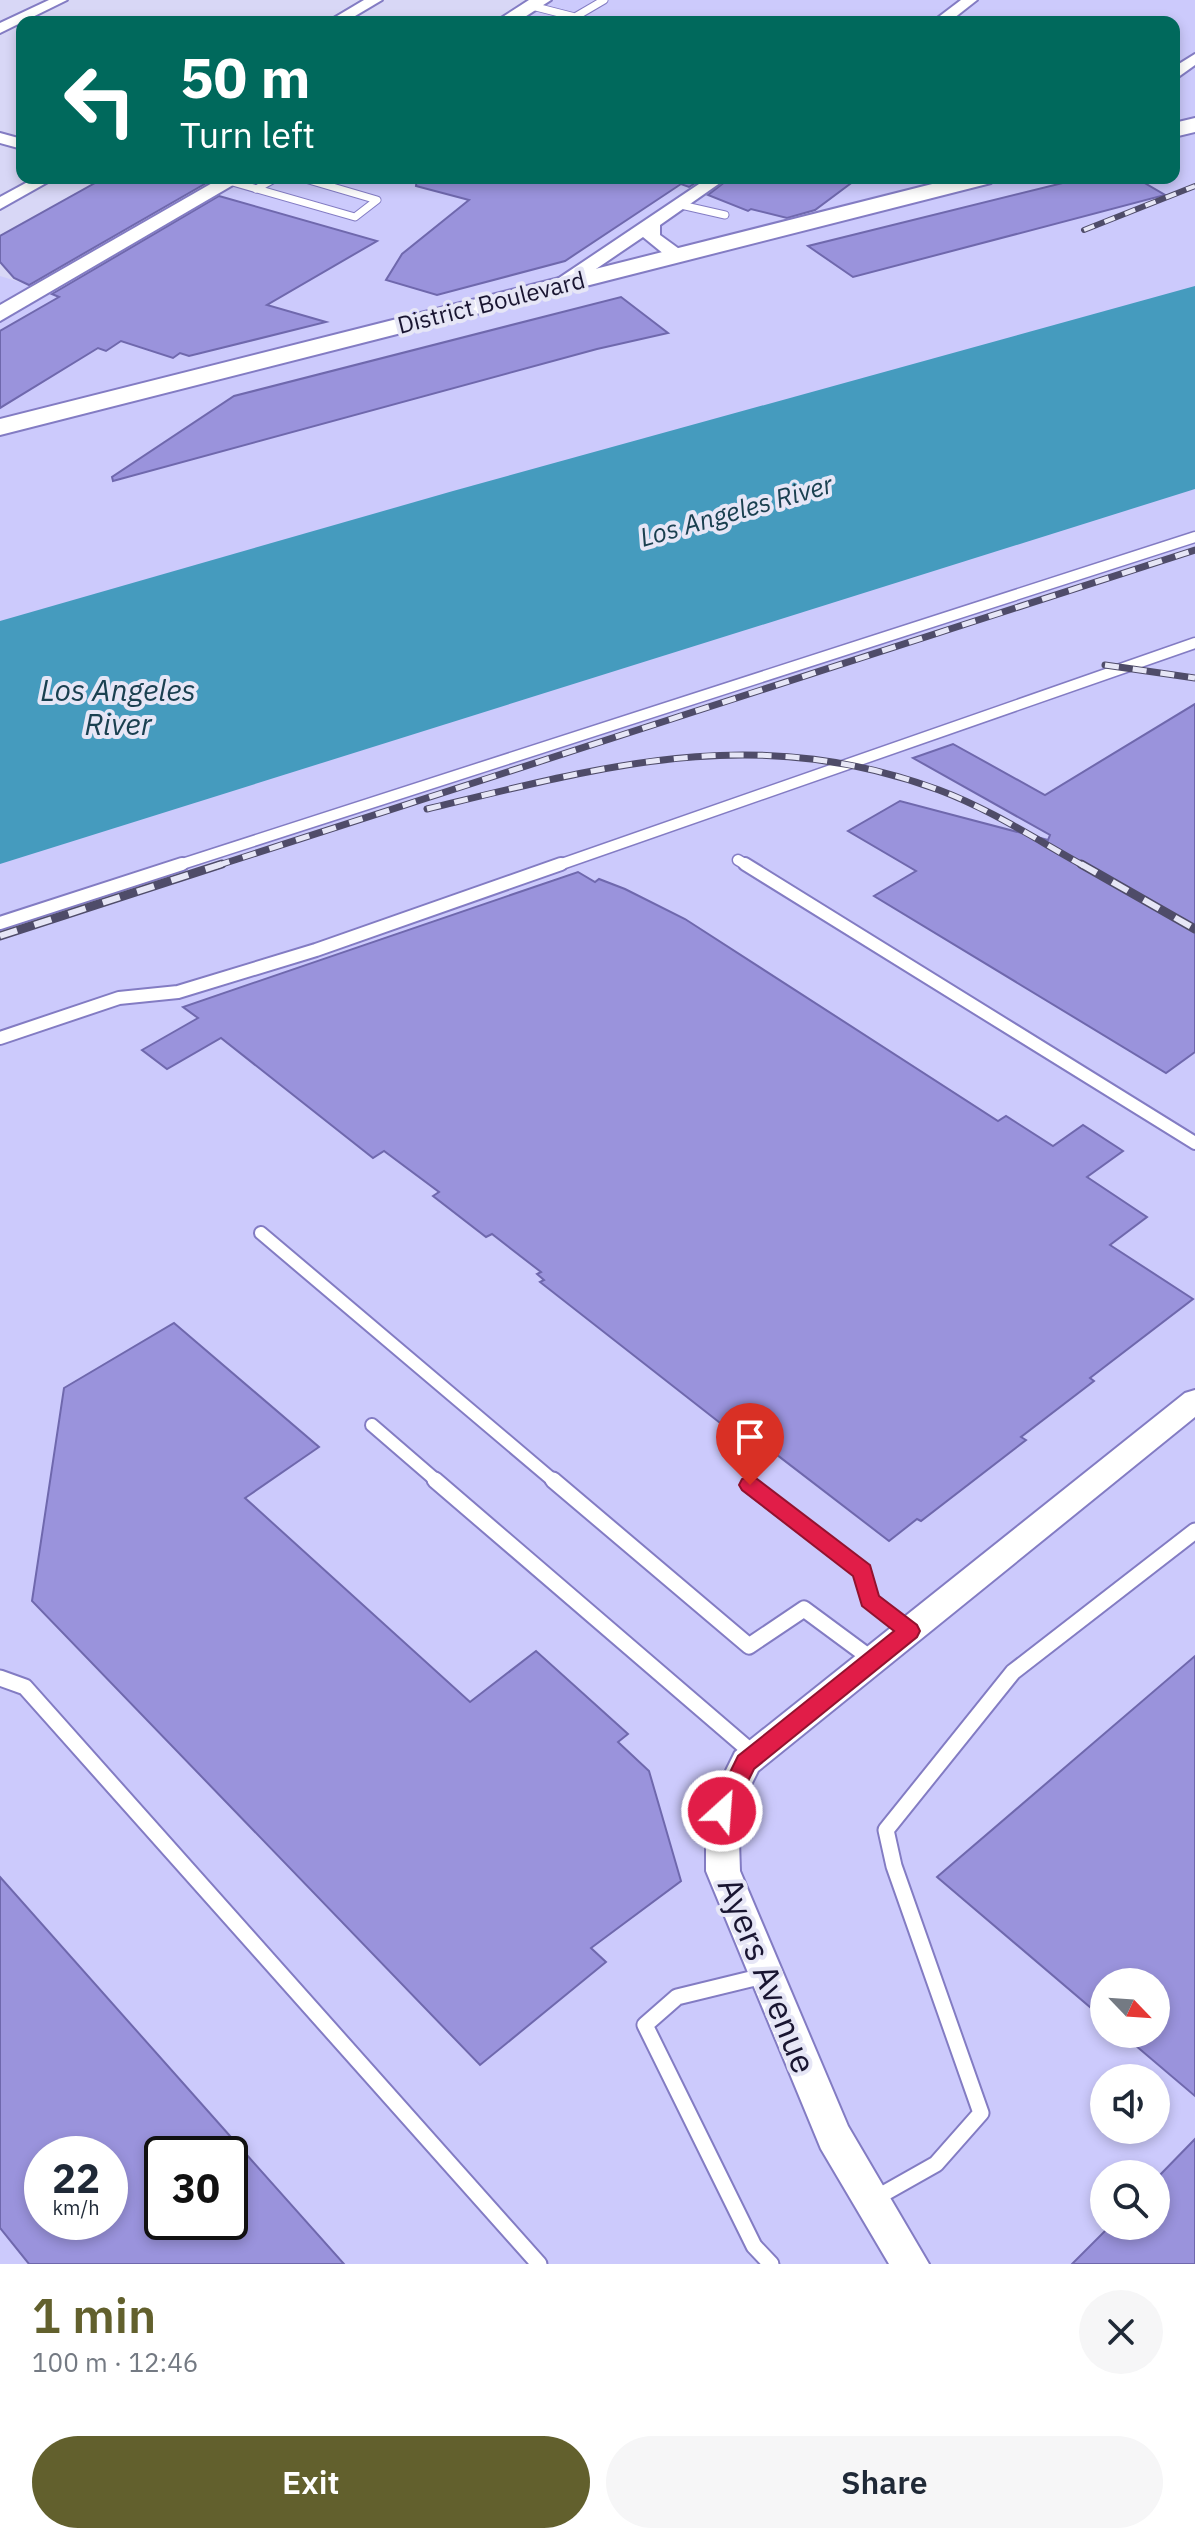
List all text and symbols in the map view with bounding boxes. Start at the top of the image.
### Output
text: 50 m [180,41,310,113]
icon: left [48,48,152,152]
text: Turn left [180,111,315,158]
street label: District Boulevard [394,263,588,341]
water label: Los Angeles River [636,466,838,554]
water label: Los Angeles River [40,670,196,743]
pin [716,1403,784,1485]
icon: arrive [728,1415,772,1459]
position arrow [680,1769,764,1853]
street label: Ayers Avenue [709,1871,827,2079]
north arrow [1090,1968,1170,2048]
map controls [1090,1968,1170,2240]
button: sound [1090,2064,1170,2144]
speed limit sign: 30 [144,2136,248,2240]
text: 22 [52,2152,100,2204]
button: search [1090,2160,1170,2240]
text: km/h [52,2194,100,2221]
text: 1 min [32,2284,156,2346]
button: close [1079,2290,1163,2374]
text: 100 m · 12:46 [32,2345,198,2379]
button: Exit [32,2436,590,2528]
button: Share [606,2436,1163,2528]

